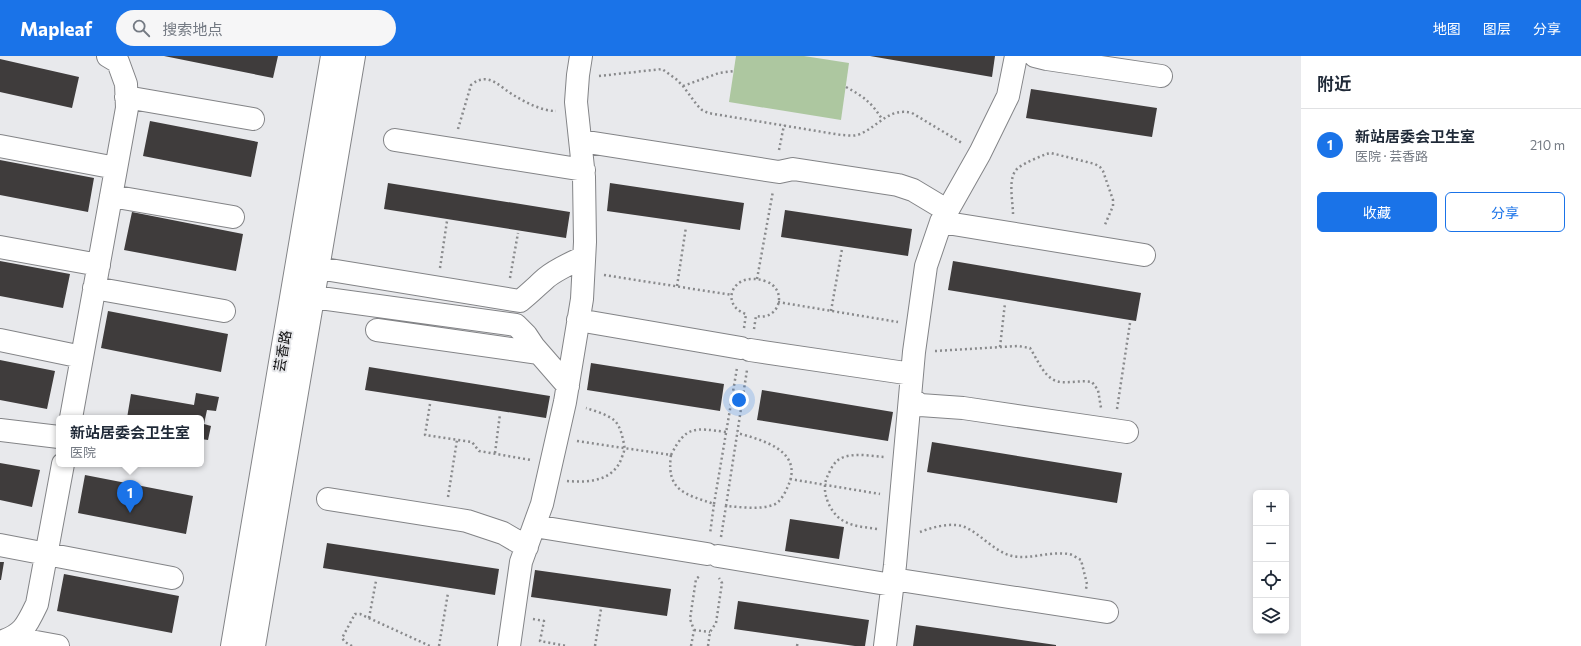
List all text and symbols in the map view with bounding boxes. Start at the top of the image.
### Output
search box [116,10,396,46]
text: Mapleaf [20,17,92,40]
icon: search [130,17,152,39]
text: 搜索地点 [162,20,222,38]
text: 地图 [1433,20,1461,37]
text: 图层 [1483,20,1511,37]
text: 分享 [1533,20,1561,37]
text: 附近 [1317,73,1351,94]
text: 新站居委会卫生室 [1355,127,1475,145]
text: 1 [1327,137,1333,153]
text: 210 m [1530,137,1565,153]
text: 医院 · 芸香路 [1355,148,1428,164]
button: 收藏 [1317,192,1437,232]
button: 分享 [1445,192,1565,232]
street label: 芸香路 [270,329,294,373]
your location [729,390,749,410]
popup [56,415,204,467]
text: 新站居委会卫生室 [70,423,190,441]
text: 医院 [70,444,96,460]
pin: 1 [117,480,143,513]
map controls [1253,490,1289,634]
button: + [1253,490,1289,526]
button: − [1253,526,1289,562]
button: locate [1253,562,1289,598]
button: layers [1253,598,1289,634]

